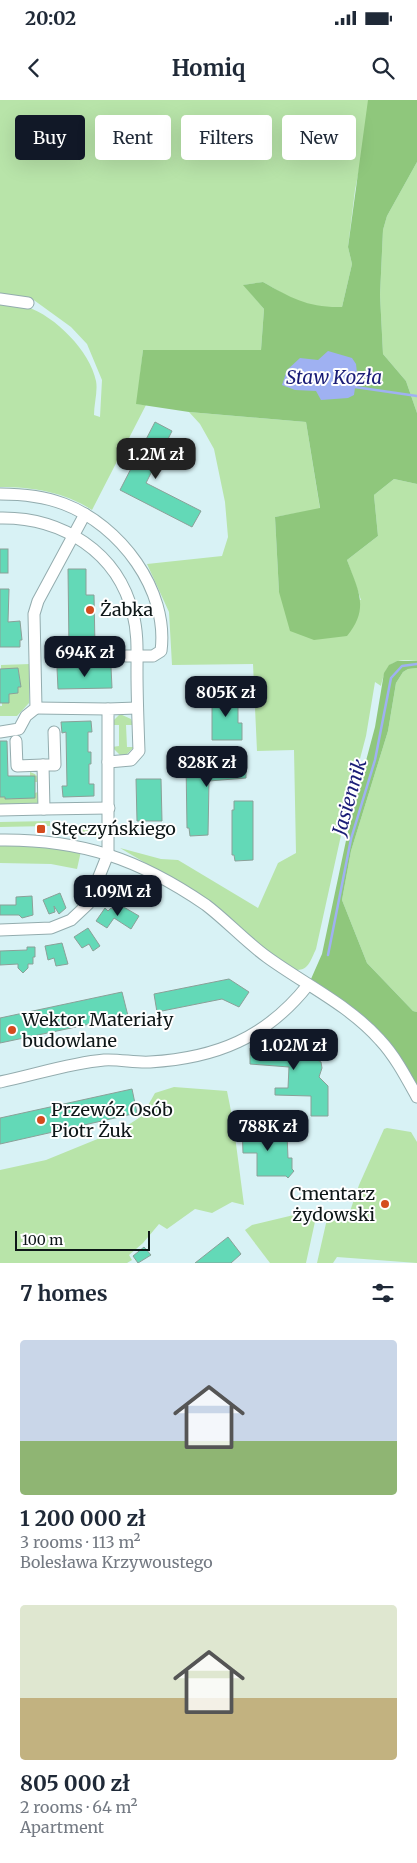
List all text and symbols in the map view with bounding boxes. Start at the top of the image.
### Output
text: 20:02 [25,6,76,30]
icon: back [20,54,48,82]
text: Homiq [172,54,245,82]
icon: search [369,54,397,82]
chip: Buy [15,115,85,160]
chip: Rent [95,115,171,160]
chip: Filters [181,115,272,160]
chip: New [282,115,356,160]
water label: Staw Kozła [286,365,382,389]
pin: 1.2M zł [110,438,202,480]
text: 1.2M zł [128,444,184,464]
place label: Żabka [100,598,153,621]
marker: Żabka [84,604,96,616]
pin: 694K zł [39,636,131,678]
text: 694K zł [55,642,115,662]
pin: 805K zł [180,676,272,718]
text: 805K zł [196,682,256,702]
pin: 828K zł [161,746,253,788]
text: 828K zł [177,752,237,772]
water label: Jasiennik [326,755,372,840]
place label: Stęczyńskiego [51,817,176,840]
marker: Stęczyńskiego [35,823,47,835]
pin: 1.09M zł [66,874,170,917]
text: 1.09M zł [85,881,151,901]
place label: Wektor Materiały budowlane [21,1008,174,1052]
marker: Wektor Materiały budowlane [6,1024,18,1036]
pin: 1.02M zł [242,1028,346,1071]
text: 1.02M zł [261,1035,327,1055]
place label: Przewóz Osób Piotr Żuk [51,1098,173,1142]
pin: 788K zł [222,1110,314,1152]
marker: Przewóz Osób Piotr Żuk [35,1114,47,1126]
text: 788K zł [238,1116,298,1136]
place label: Cmentarz żydowski [290,1182,375,1226]
marker: Cmentarz żydowski [379,1198,391,1210]
scale bar [15,1228,150,1251]
text: 100 m [22,1231,63,1249]
icon: filters [369,1279,397,1307]
text: 7 homes [20,1280,108,1307]
icon: home [164,1372,254,1462]
text: 1 200 000 zł [20,1505,146,1532]
text: 3 rooms · 113 m² [20,1532,140,1552]
text: Bolesława Krzywoustego [20,1552,213,1572]
icon: home [164,1637,254,1727]
text: 805 000 zł [20,1770,130,1797]
text: 2 rooms · 64 m² [20,1797,138,1817]
text: Apartment [20,1817,104,1837]

